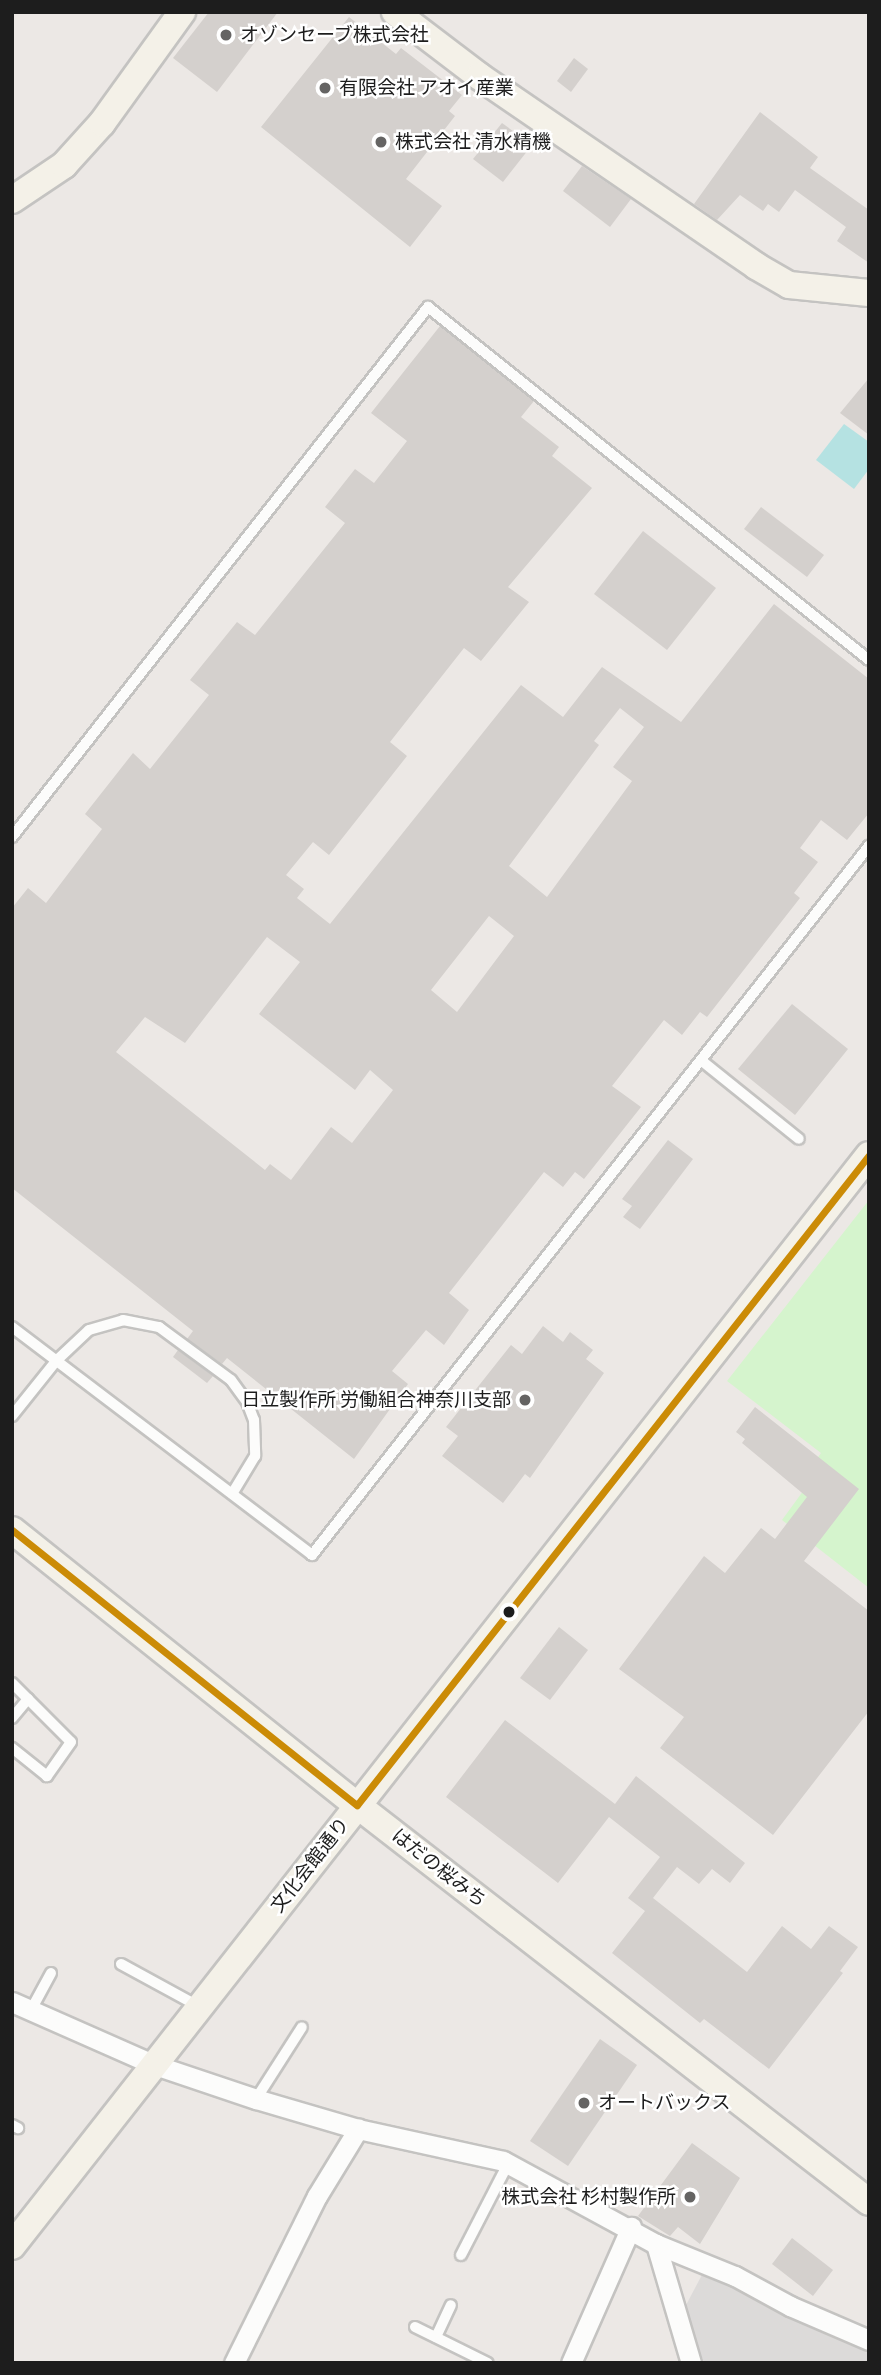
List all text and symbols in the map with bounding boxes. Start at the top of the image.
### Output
place label: オゾンセーブ株式会社 [240,24,430,46]
marker: オゾンセーブ株式会社 [218,27,234,43]
place label: 有限会社 アオイ産業 [339,77,514,99]
marker: 有限会社 アオイ産業 [317,80,333,96]
place label: 株式会社 清水精機 [395,131,551,153]
marker: 株式会社 清水精機 [373,134,389,150]
place label: 日立製作所 労働組合神奈川支部 [241,1389,511,1411]
marker: 日立製作所 労働組合神奈川支部 [517,1392,533,1408]
unlabelled marker [502,1605,516,1619]
street label: 文化会館通り [266,1813,354,1917]
street label: はだの桜みち [387,1824,491,1912]
place label: オートバックス [598,2092,731,2114]
marker: オートバックス [576,2095,592,2111]
place label: 株式会社 杉村製作所 [501,2186,676,2208]
marker: 株式会社 杉村製作所 [682,2189,698,2205]

